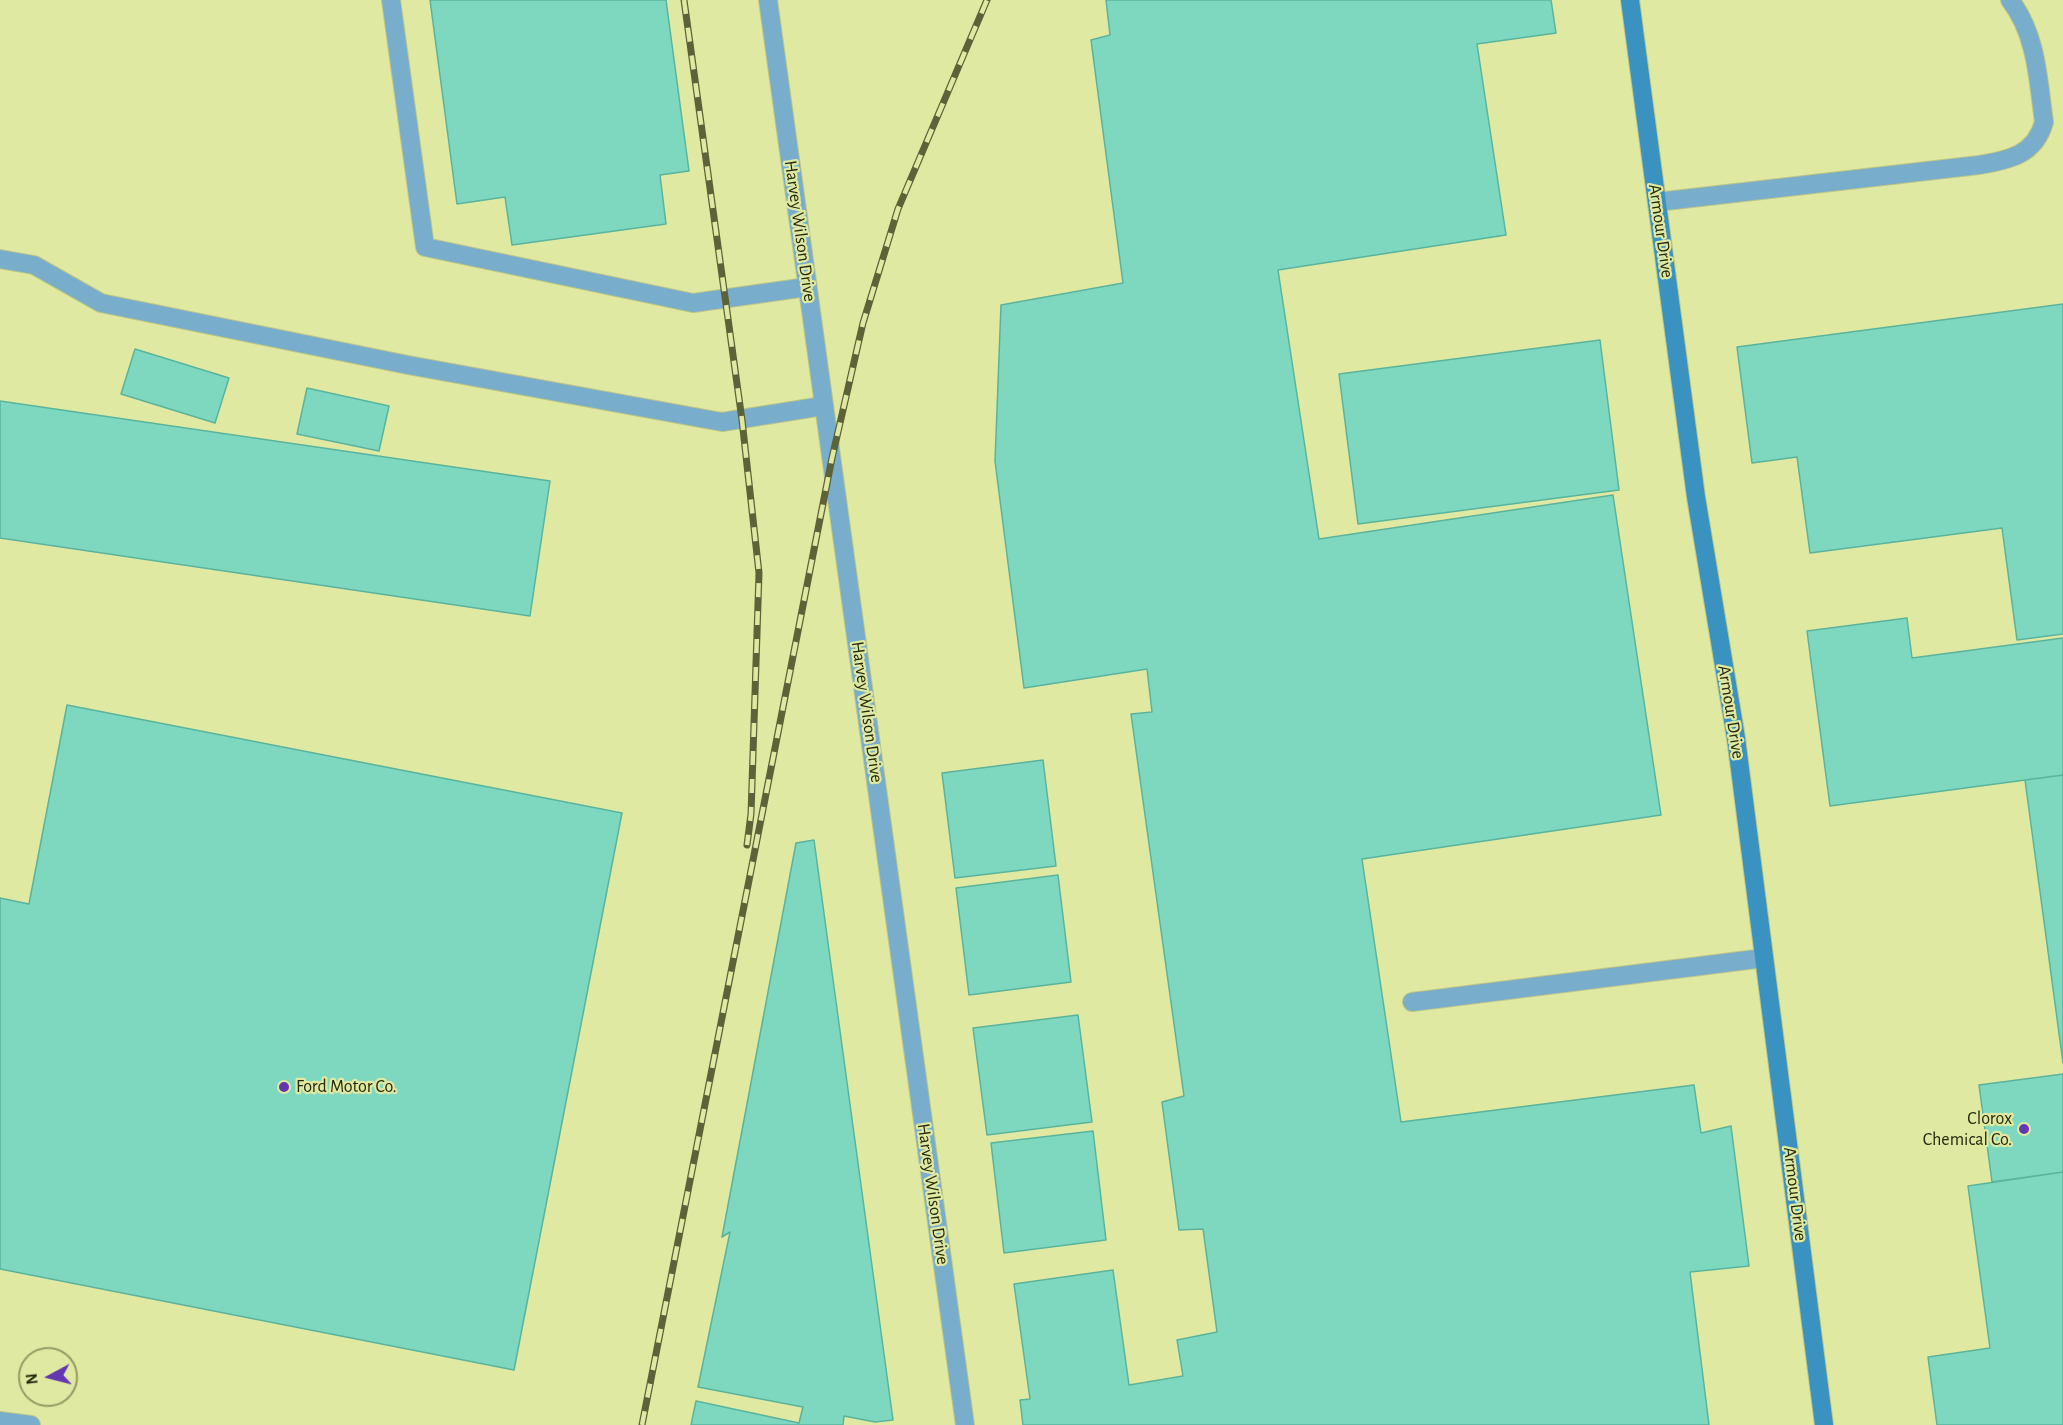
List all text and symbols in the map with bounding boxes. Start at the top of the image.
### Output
street label: Harvey Wilson Drive [779,159,821,303]
street label: Armour Drive [1644,183,1678,279]
street label: Harvey Wilson Drive [846,640,888,784]
street label: Armour Drive [1713,664,1749,760]
place label: Ford Motor Co. [296,1076,397,1098]
marker: Ford Motor Co. [277,1080,291,1094]
place label: Clorox Chemical Co. [1923,1108,2012,1150]
street label: Harvey Wilson Drive [912,1122,954,1266]
marker: Clorox Chemical Co. [2017,1122,2031,1136]
street label: Armour Drive [1779,1146,1811,1242]
north arrow [18,1347,78,1407]
text: N [24,1372,41,1385]

